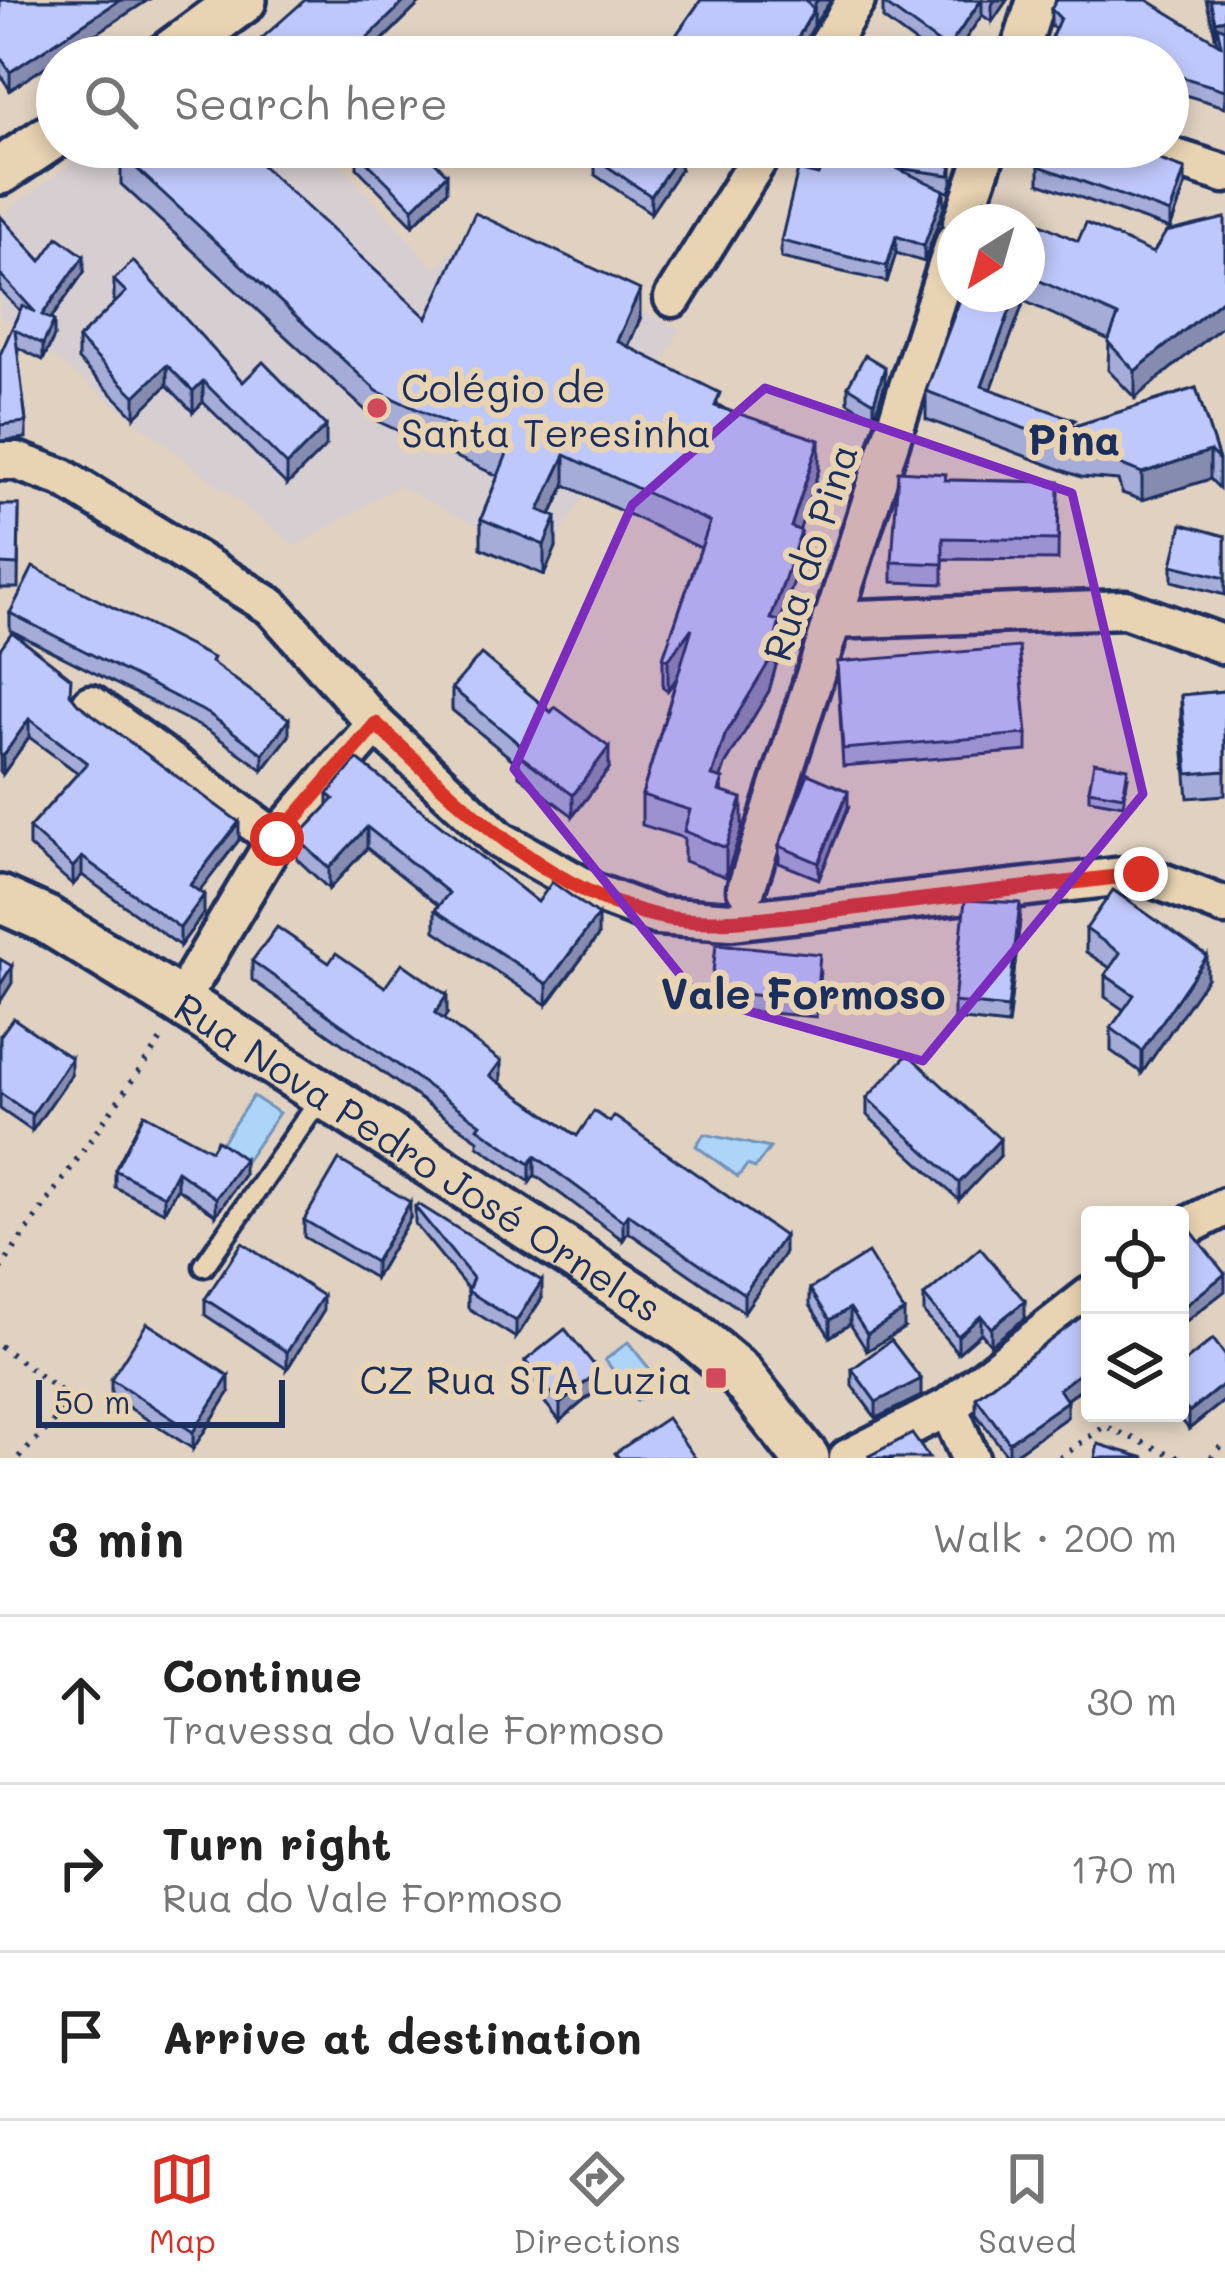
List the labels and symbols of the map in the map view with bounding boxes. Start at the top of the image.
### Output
north arrow [937,204,1045,312]
place label: Colégio de Santa Teresinha [401,361,711,457]
marker: Colégio de Santa Teresinha [364,395,390,421]
district label: Pina [1028,411,1120,466]
street label: Rua do Pina [750,437,868,667]
route start [250,812,304,866]
route end [1114,847,1168,901]
district label: Vale Formoso [661,965,945,1020]
street label: Rua Nova Pedro José Ornelas [166,980,672,1332]
place label: CZ Rua STA Luzia [359,1353,692,1404]
marker: CZ Rua STA Luzia [703,1365,729,1391]
scale bar [36,1374,285,1427]

